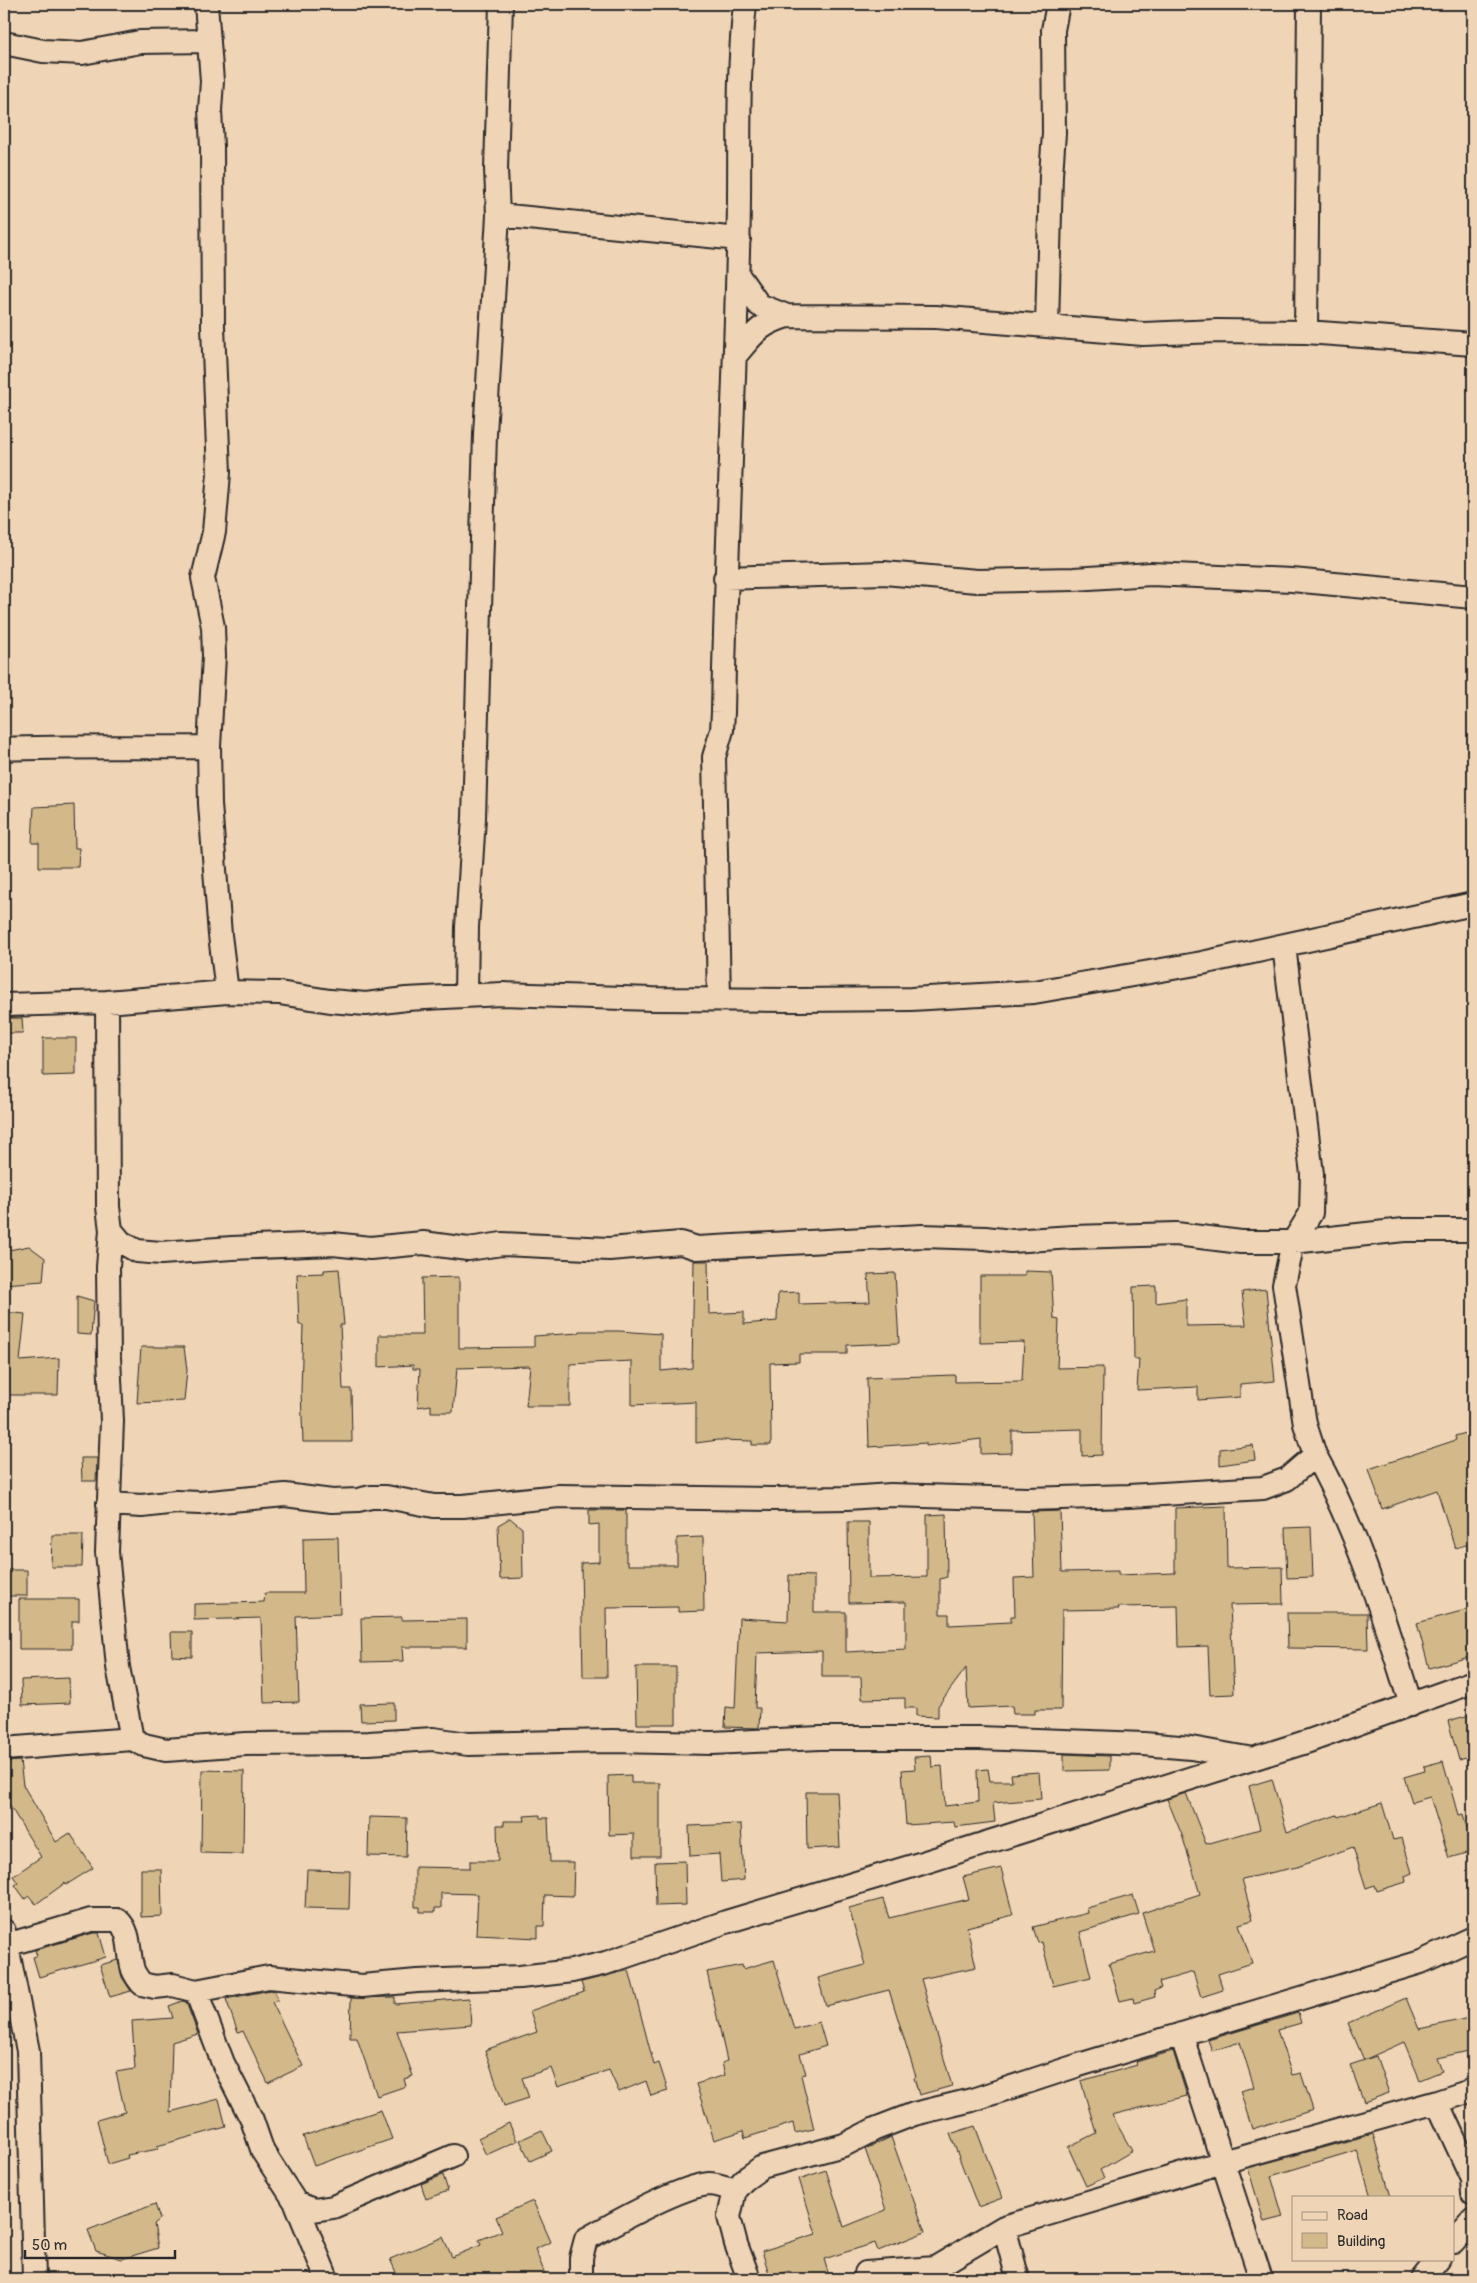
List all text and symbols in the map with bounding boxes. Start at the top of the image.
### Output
legend [1292,2196,1454,2260]
text: Road [1337,2206,1368,2225]
scale bar [25,2228,175,2260]
text: Building [1337,2232,1385,2251]
text: 50 m [32,2236,67,2255]

